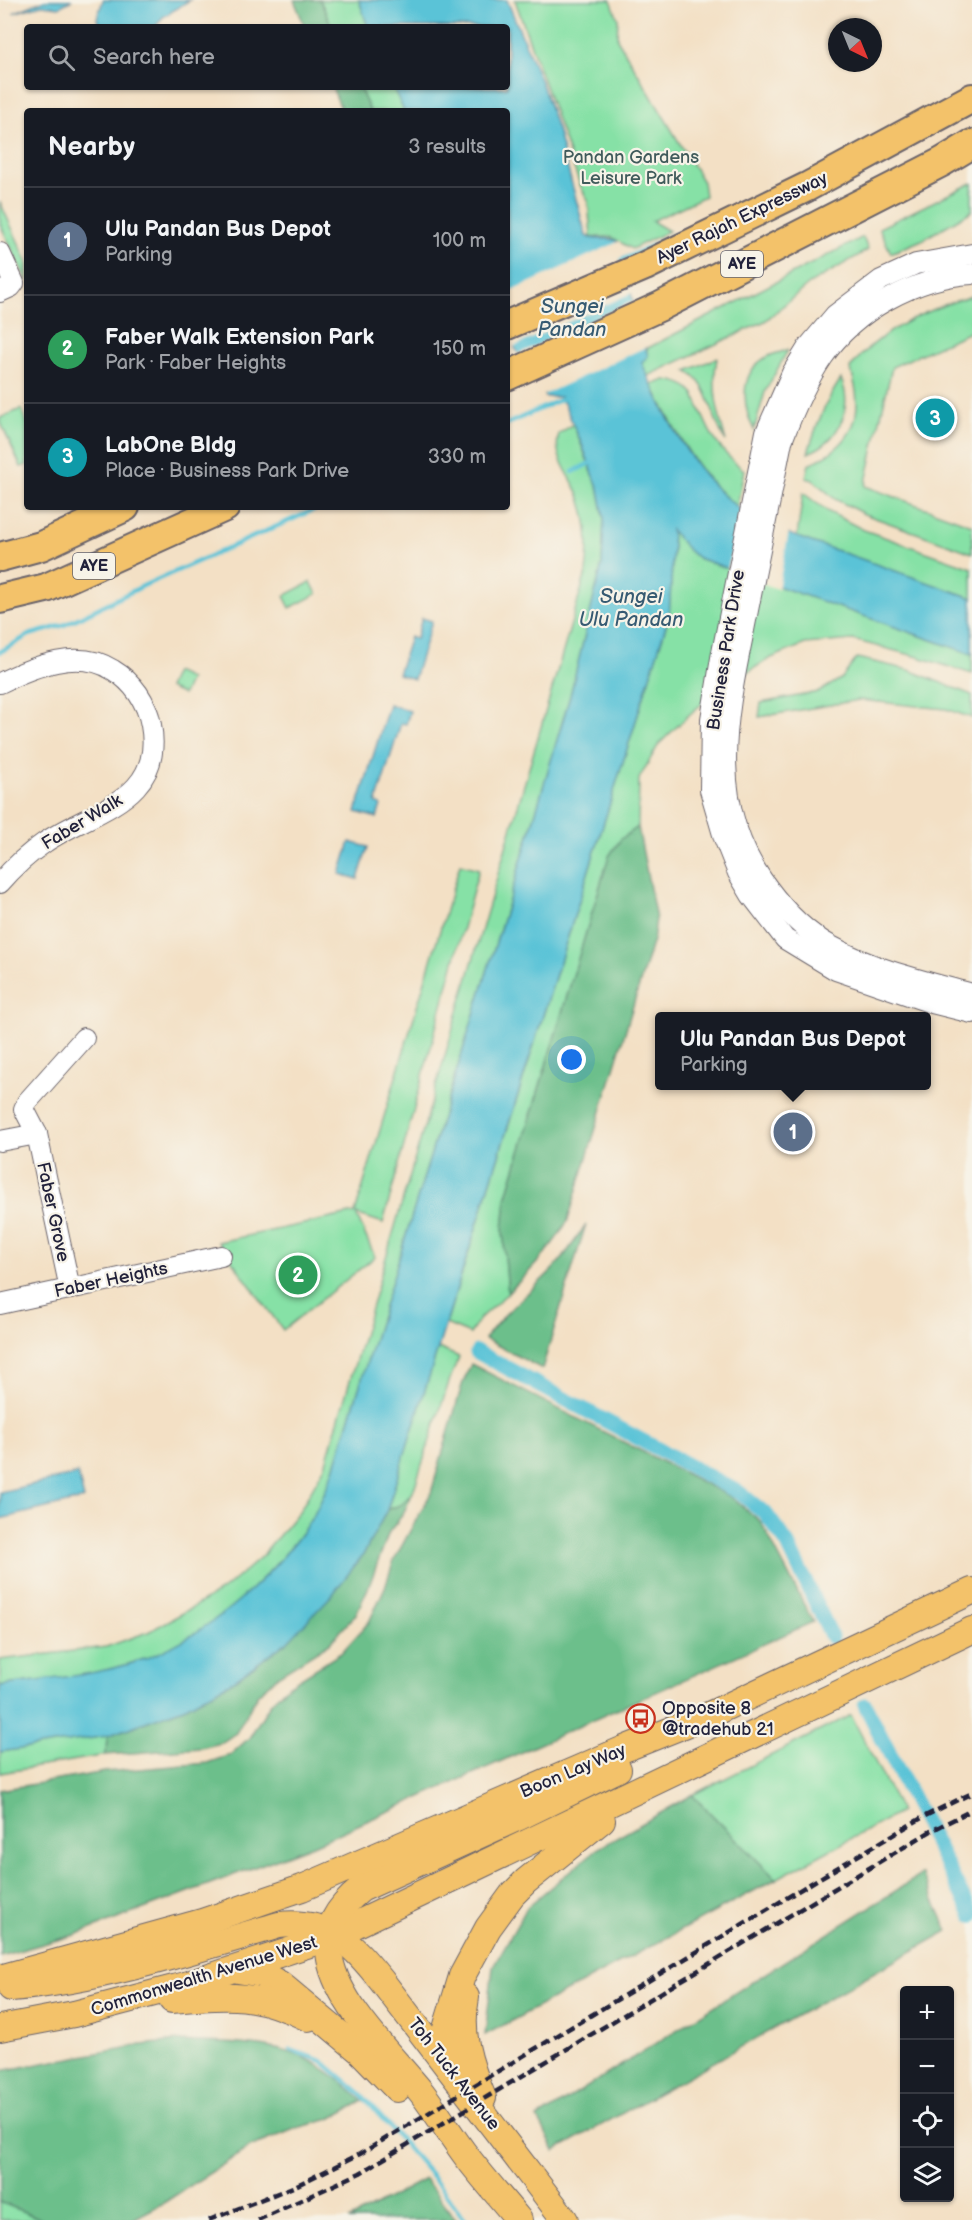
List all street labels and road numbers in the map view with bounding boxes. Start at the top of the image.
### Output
street label: Ayer Rajah Expressway [653,167,832,269]
road number: AYE [721,251,763,277]
road number: AYE [73,553,115,579]
street label: Business Park Drive [703,568,749,732]
street label: Faber Walk [38,790,126,854]
street label: Faber Grove [32,1160,74,1264]
street label: Faber Heights [52,1258,170,1302]
street label: Boon Lay Way [517,1739,630,1803]
street label: Commonwealth Avenue West [88,1931,320,2020]
street label: Toh Tuck Avenue [404,2014,505,2135]

